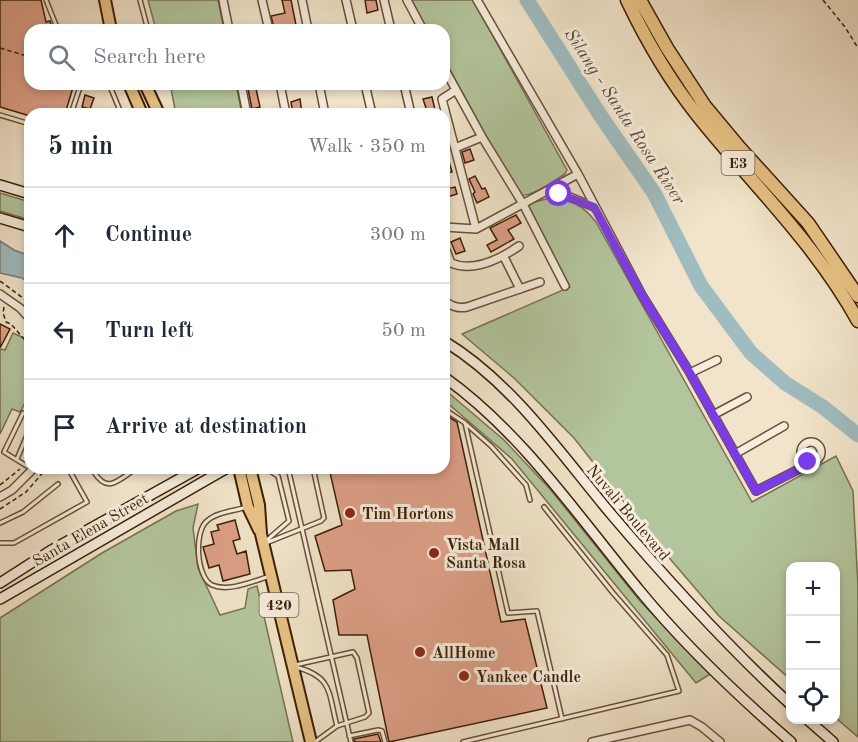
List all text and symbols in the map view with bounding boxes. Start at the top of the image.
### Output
search box [24,24,450,90]
water label: Silang - Santa Rosa River [561,26,688,209]
icon: search [45,41,78,74]
text: Search here [93,46,206,68]
text: 5 min [48,134,113,160]
text: Walk · 350 m [307,137,426,157]
road number: E3 [722,151,754,175]
route start [545,180,571,206]
icon: ahead [48,219,81,252]
text: Continue [105,224,192,246]
text: 300 m [370,225,426,245]
icon: left [48,315,81,348]
text: Turn left [105,320,194,342]
text: 50 m [381,321,426,341]
icon: arrive [48,411,81,444]
text: Arrive at destination [105,416,307,438]
route end [794,448,820,474]
street label: Nuvali Boulevard [583,462,672,564]
street label: Santa Elena Street [30,491,152,570]
marker: Tim Hortons [343,506,357,520]
place label: Tim Hortons [362,507,453,523]
place label: Vista Mall Santa Rosa [446,538,526,572]
marker: Vista Mall Santa Rosa [427,546,441,560]
map controls [786,562,840,724]
button: + [786,562,840,616]
road number: 420 [260,593,298,617]
button: − [786,616,840,670]
marker: AllHome [413,645,427,659]
place label: AllHome [432,646,496,662]
marker: Yankee Candle [457,669,471,683]
place label: Yankee Candle [476,670,581,686]
button: locate [786,670,840,724]

